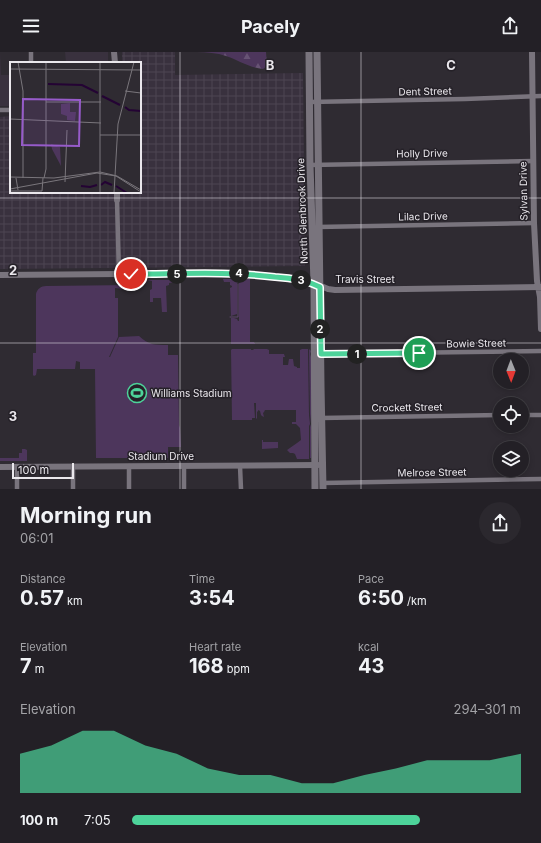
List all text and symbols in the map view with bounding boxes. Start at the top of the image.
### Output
icon: menu [20,15,42,37]
icon: share [499,15,521,37]
text: Pacely [241,16,300,37]
text: B [266,57,275,73]
text: C [446,57,456,73]
inset map [10,62,141,193]
street label: Dent Street [398,85,452,97]
street label: Holly Drive [396,147,448,159]
street label: North Glenbrook Drive [294,158,310,264]
street label: Sylvan Drive [516,161,530,221]
street label: Lilac Drive [398,210,448,222]
pin [114,257,148,291]
text: 2 [9,262,17,278]
icon: check [120,263,142,285]
pin: 4 [229,263,249,283]
pin: 5 [167,264,187,284]
text: 4 [235,266,243,280]
text: 5 [173,267,181,281]
pin: 3 [291,270,311,290]
text: 3 [297,273,305,287]
street label: Travis Street [335,273,395,285]
pin: 2 [310,319,330,339]
text: 2 [317,322,323,336]
pin [402,336,436,370]
street label: Bowie Street [446,336,507,350]
icon: arrive [408,342,430,364]
pin: 1 [347,344,367,364]
text: 1 [355,347,359,361]
north arrow [493,353,529,389]
map controls [493,353,529,477]
sports icon: Williams Stadium [126,382,148,404]
place label: Williams Stadium [151,387,232,399]
button: locate [493,397,529,433]
street label: Crockett Street [371,400,443,414]
text: 3 [9,408,17,424]
button: layers [493,441,529,477]
street label: Stadium Drive [128,450,194,462]
scale bar [12,461,74,480]
text: 100 m [18,463,49,477]
street label: Melrose Street [397,465,467,479]
text: Morning run [20,502,152,528]
button: share [479,502,521,544]
text: 06:01 [20,530,54,546]
text: Distance [20,572,65,586]
text: Time [189,572,215,586]
text: Pace [358,572,384,586]
text: 0.57 [20,586,64,610]
text: 3:54 [189,586,235,610]
text: 6:50 [358,586,404,610]
text: km [64,594,83,608]
text: /km [404,594,427,608]
text: Elevation [20,640,67,654]
text: Heart rate [189,640,241,654]
text: kcal [358,640,379,654]
text: 7 [20,654,32,678]
text: 168 [189,654,224,678]
text: 43 [358,654,384,678]
text: m [32,662,44,676]
text: bpm [224,662,250,676]
text: Elevation [20,701,76,717]
text: 294–301 m [454,701,521,717]
text: 100 m [20,812,58,828]
text: 7:05 [84,812,111,828]

